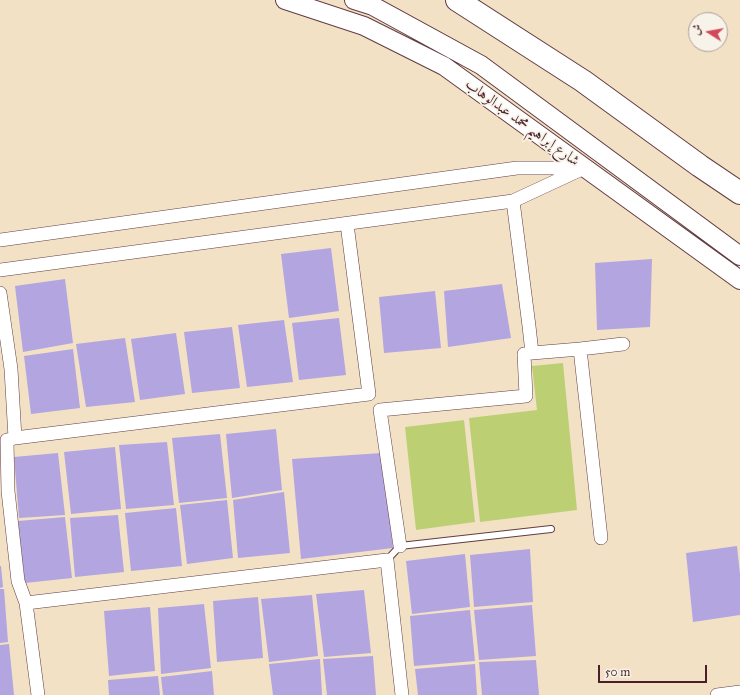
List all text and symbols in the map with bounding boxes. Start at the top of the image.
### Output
north arrow [688,12,728,52]
text: ش [689,23,704,36]
street label: شارع إبراهيم محمد عبدالوهاب [461,76,583,170]
scale bar [600,657,709,683]
text: 50 m [605,665,630,679]

